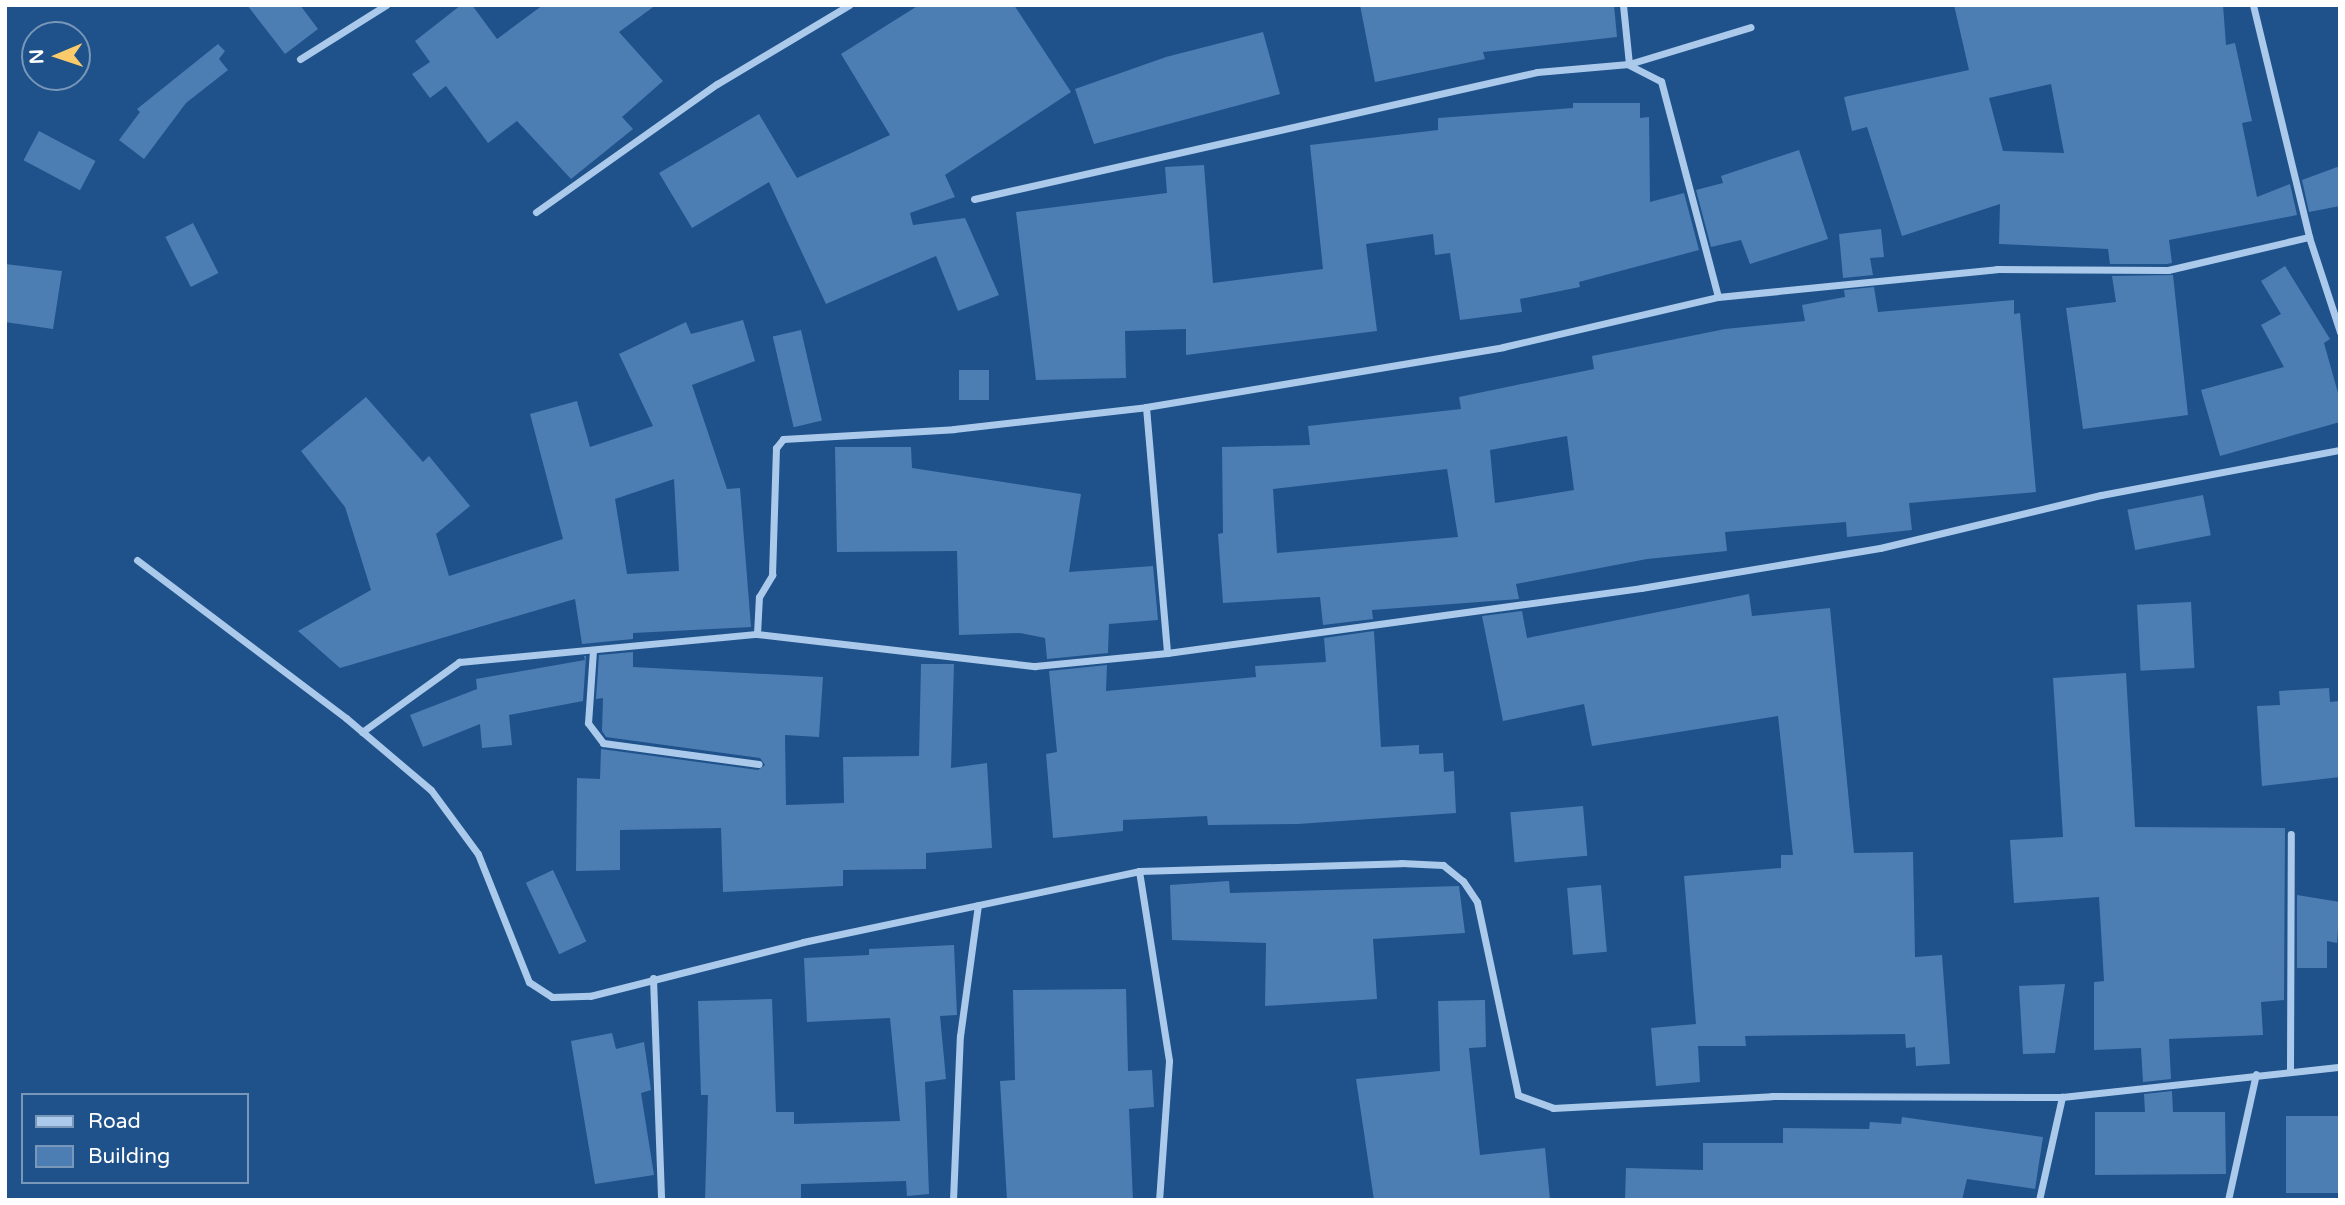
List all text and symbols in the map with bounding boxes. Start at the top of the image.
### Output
north arrow [21,21,91,91]
text: N [26,49,48,65]
legend [21,1093,248,1184]
text: Road [88,1109,141,1134]
text: Building [88,1144,170,1169]

